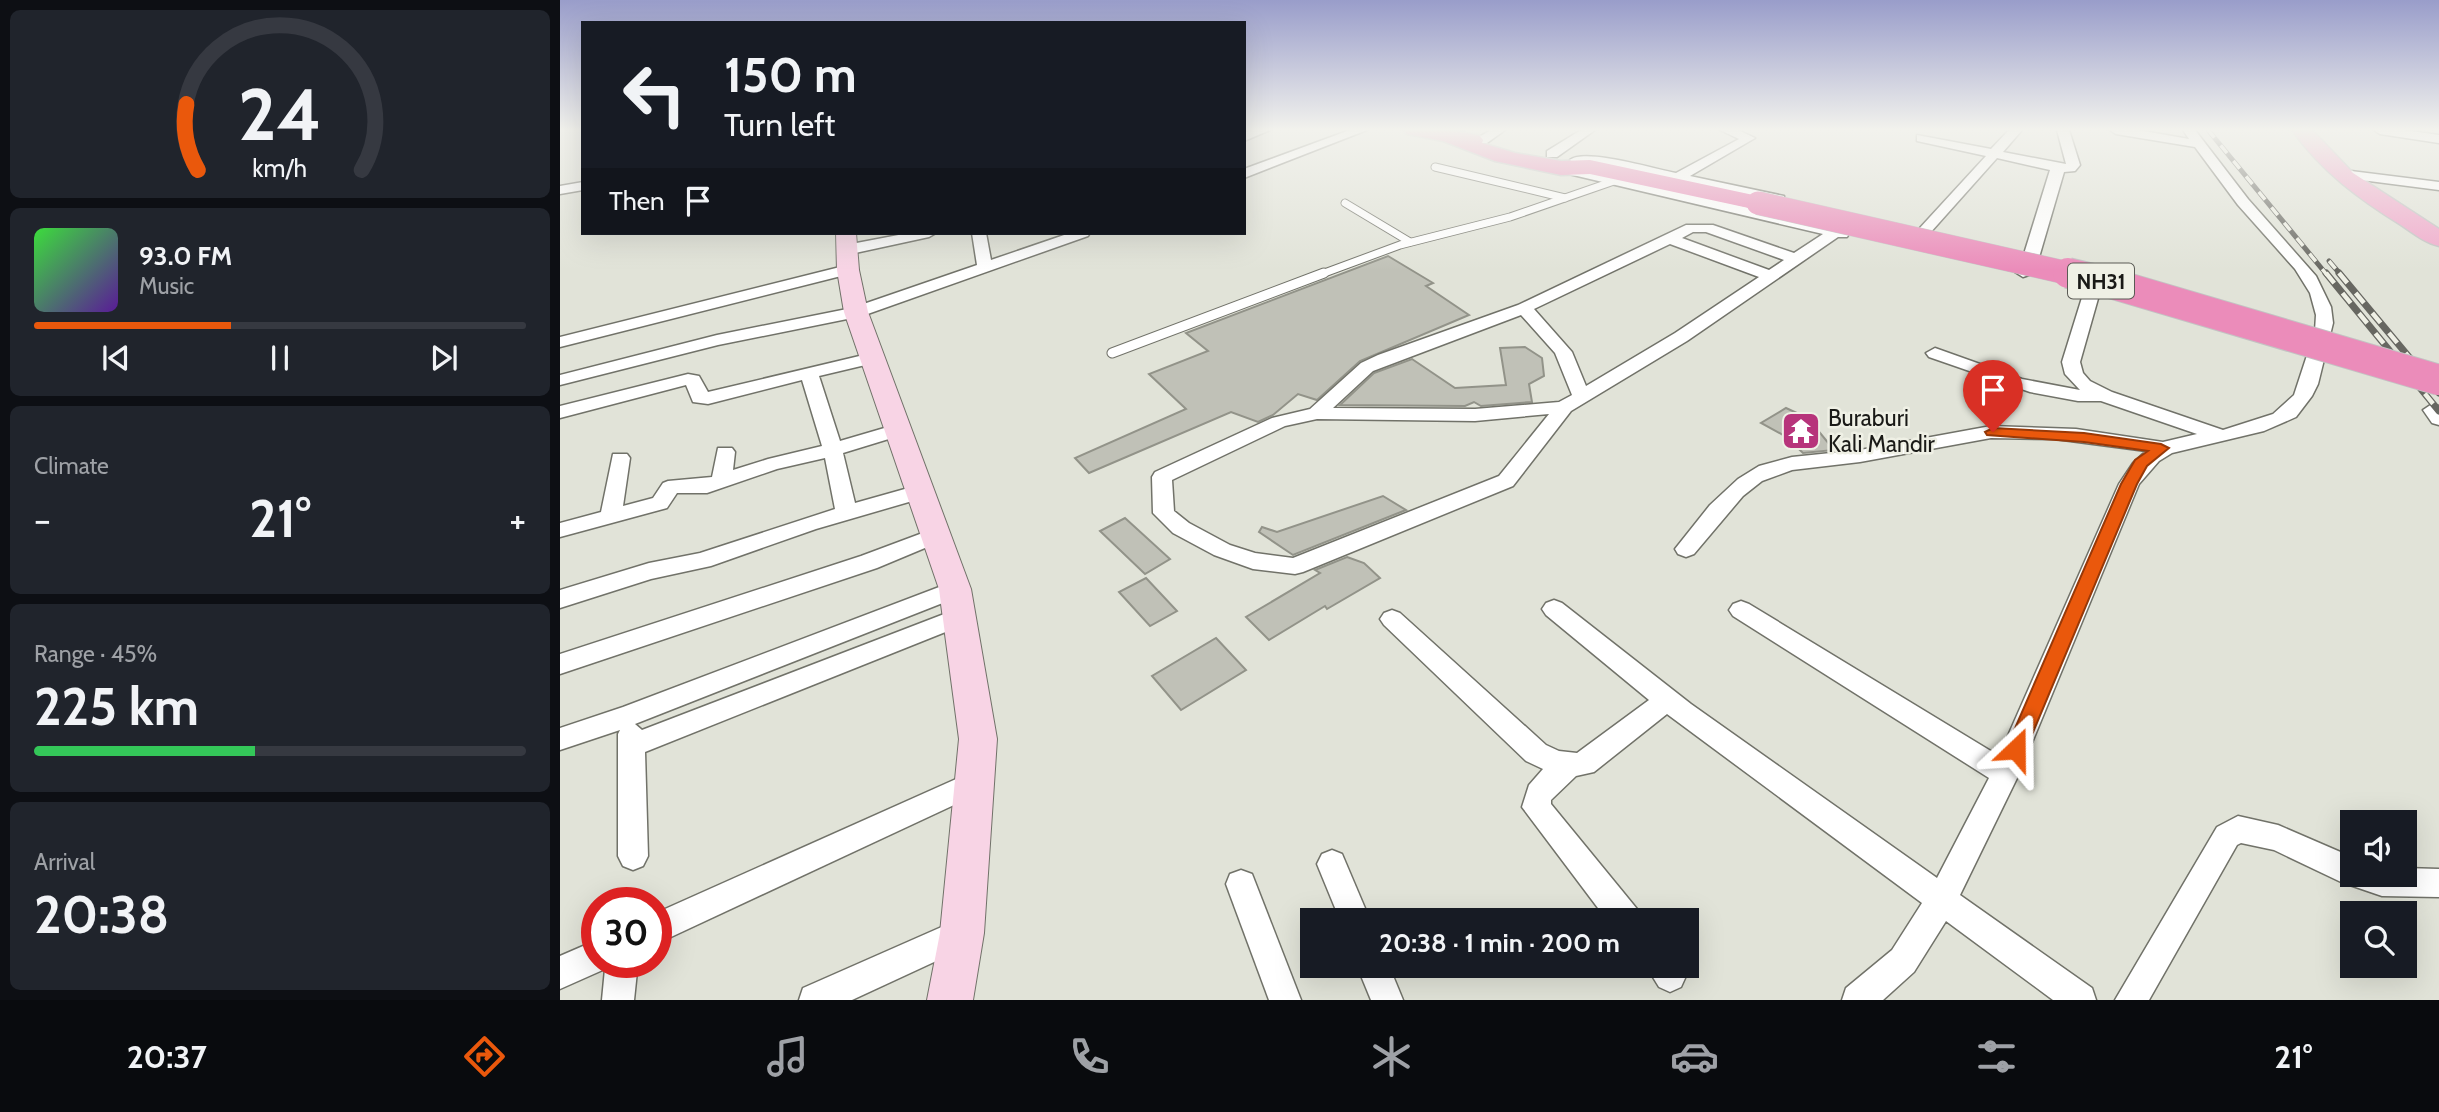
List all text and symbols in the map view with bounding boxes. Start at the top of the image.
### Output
text: 150 m [724,45,857,104]
icon: left [609,49,700,140]
text: 24 [238,70,322,158]
text: Turn left [724,105,835,144]
text: km/h [253,153,307,183]
icon: arrive [679,182,717,220]
text: Then [609,185,665,217]
text: 93.0 FM [139,240,232,272]
road number: NH31 [2068,264,2134,298]
text: Music [139,272,194,300]
icon: previous [97,339,135,377]
icon: pause [261,339,299,377]
icon: next [425,339,463,377]
pin [1963,360,2023,432]
icon: arrive [1974,371,2012,409]
place label: Buraburi Kali Mandir [1828,404,1936,458]
temple icon: Buraburi Kali Mandir [1780,410,1822,452]
text: Climate [34,452,109,480]
text: 21° [249,487,311,550]
text: − [34,496,51,543]
text: + [509,496,526,543]
text: Range · 45% [34,640,157,668]
text: 225 km [34,675,199,738]
position arrow [1979,712,2053,786]
map controls [2340,810,2417,978]
button: sound [2340,810,2417,887]
text: Arrival [34,848,95,876]
text: 20:38 [34,883,169,946]
speed limit sign: 30 [581,887,672,978]
button: search [2340,901,2417,978]
text: 20:38 · 1 min · 200 m [1379,927,1620,959]
icon: directions [460,1032,509,1081]
icon: music [763,1032,812,1081]
icon: phone [1065,1032,1114,1081]
icon: climate [1367,1032,1416,1081]
icon: car [1670,1032,1719,1081]
icon: filters [1972,1032,2021,1081]
text: 20:37 [127,1037,207,1076]
text: 21° [2274,1037,2312,1076]

